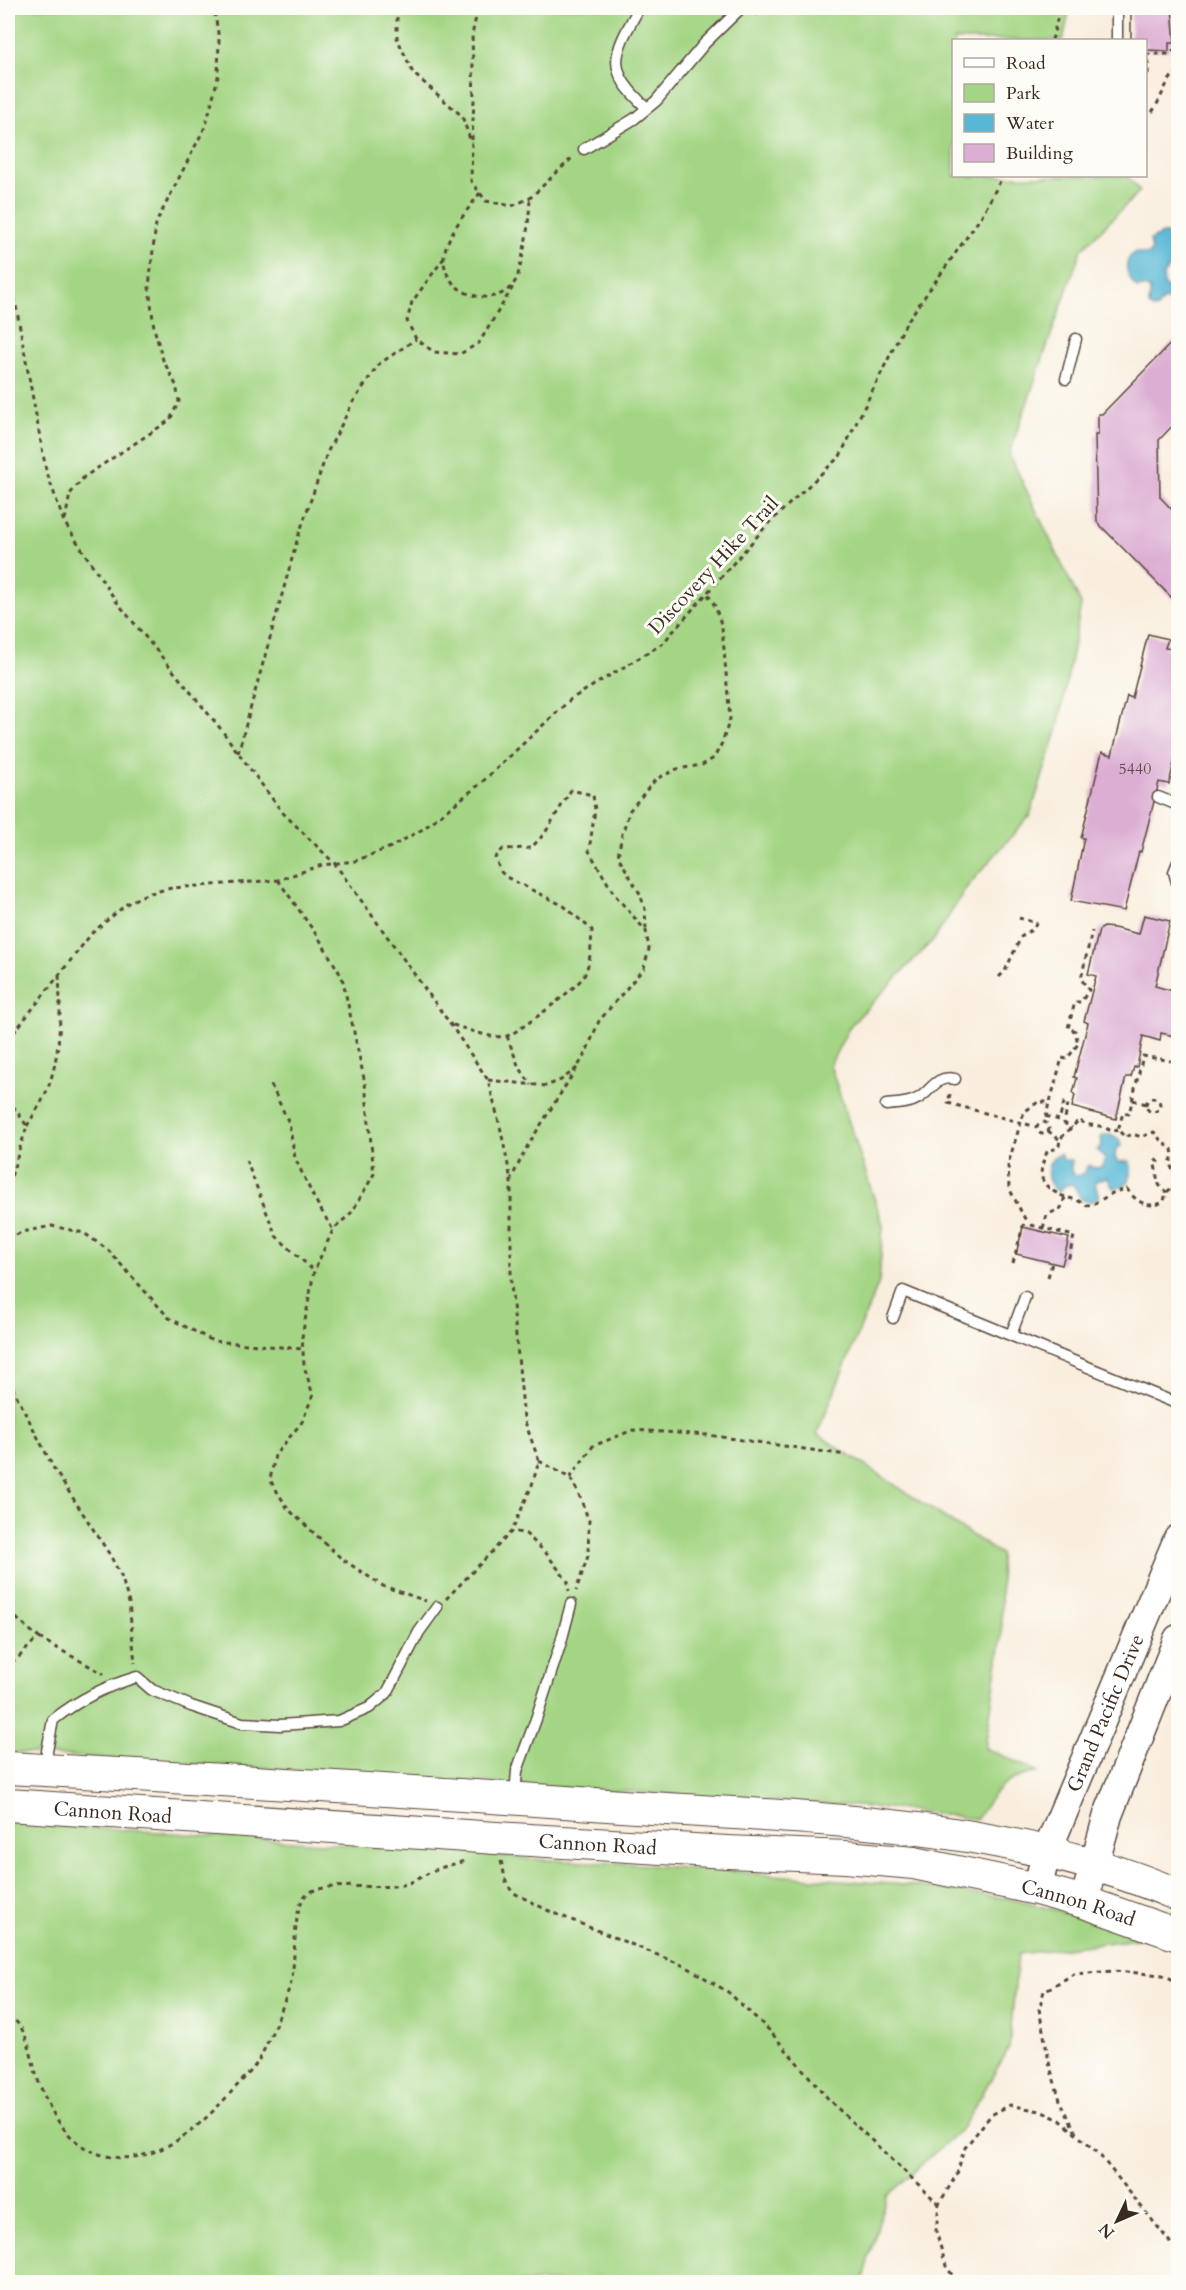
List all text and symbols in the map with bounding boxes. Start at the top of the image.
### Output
legend [952,39,1147,177]
text: Road [1006,51,1046,76]
text: Park [1006,81,1041,106]
text: Water [1005,111,1055,136]
text: Building [1006,141,1074,166]
street label: Discovery Hike Trail [642,490,785,640]
house number: 5440 [1119,758,1151,780]
street label: Grand Pacific Drive [1060,1630,1150,1796]
street label: Cannon Road [53,1795,173,1830]
street label: Cannon Road [538,1828,658,1862]
street label: Cannon Road [1019,1873,1139,1933]
north arrow [1087,2191,1147,2251]
text: N [1094,2218,1120,2243]

